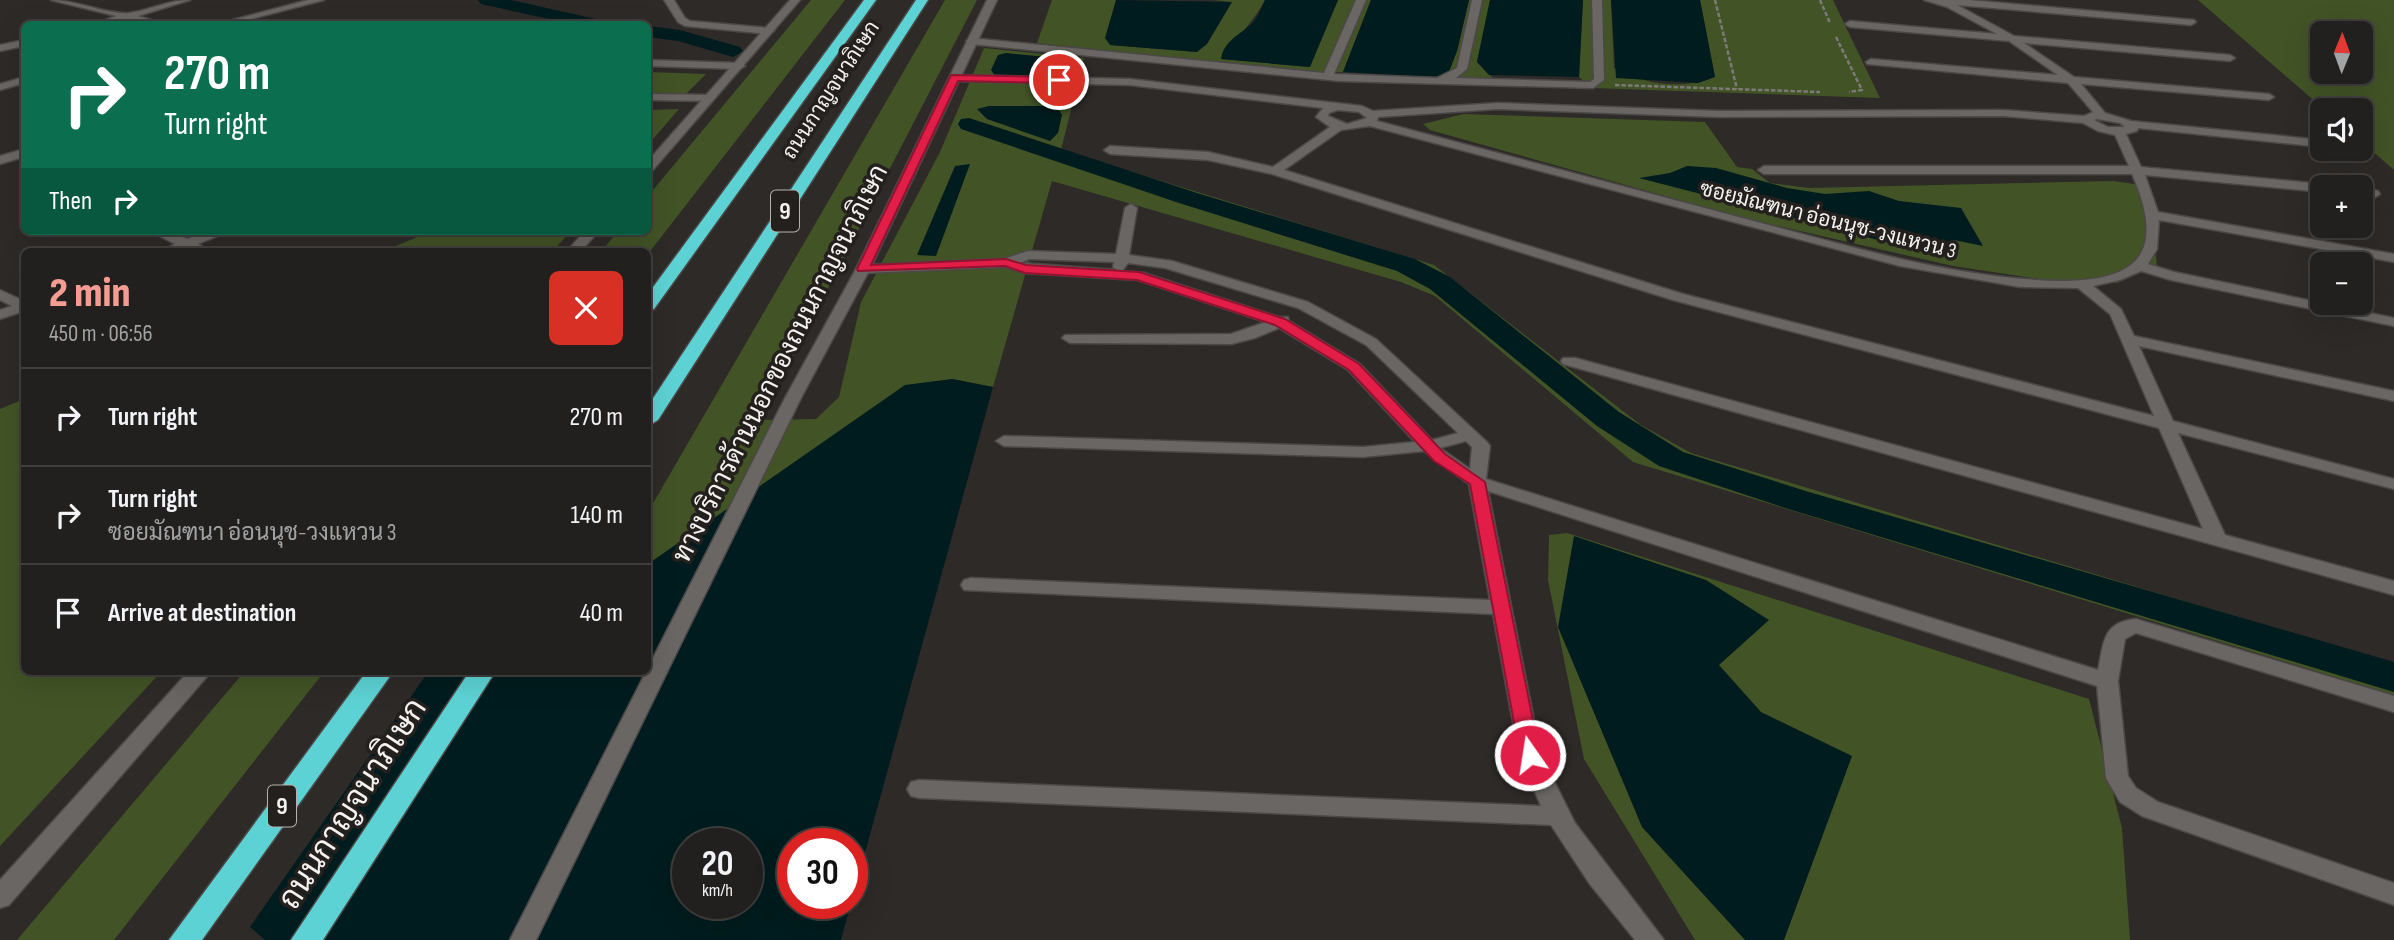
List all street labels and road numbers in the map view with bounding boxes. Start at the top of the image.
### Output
street label: ถนนกาญจนาภิเษก [777,16,885,164]
street label: ทางบริการด้านนอกของถนนกาญจนาภิเษก [665,159,895,568]
street label: ซอยมัณฑนา อ่อนนุช-วงแหวน 3 [1697,176,1959,265]
road number: 9 [771,190,799,232]
street label: ถนนกาญจนาภิเษก [270,691,436,917]
road number: 9 [268,786,296,826]

